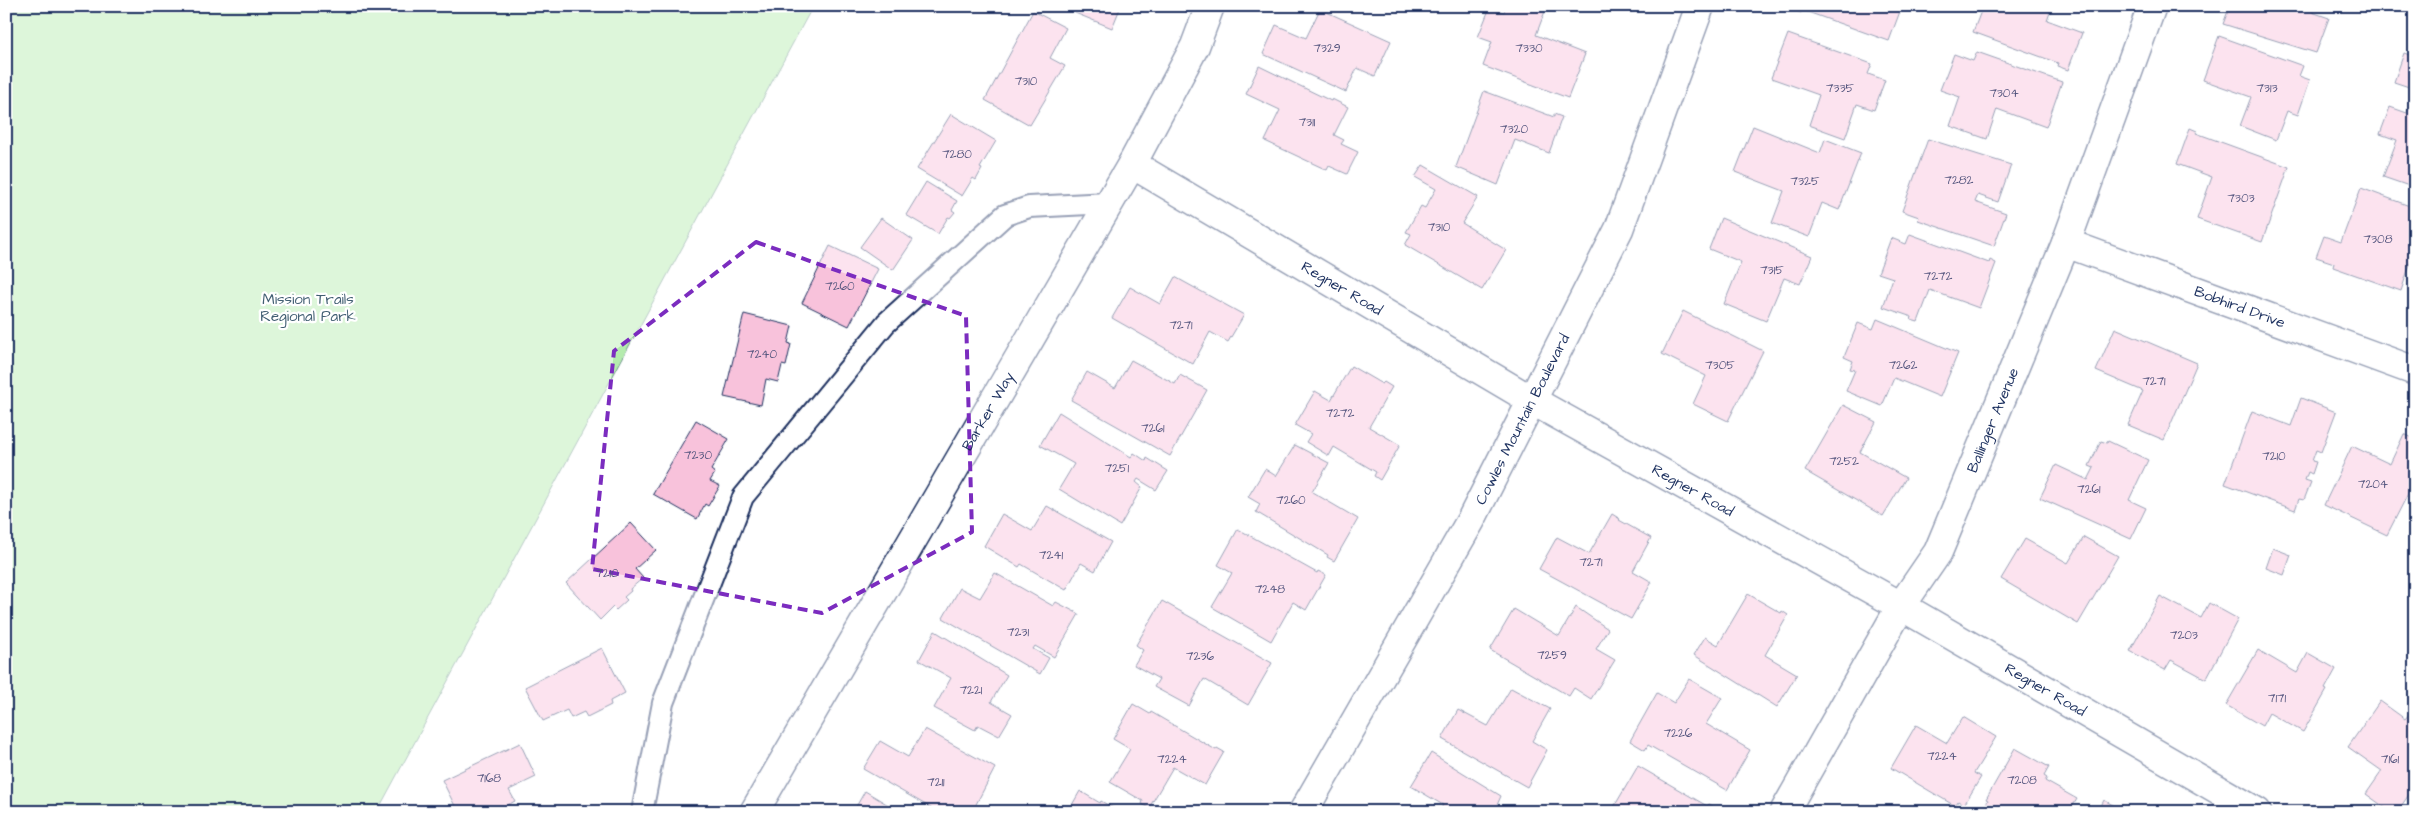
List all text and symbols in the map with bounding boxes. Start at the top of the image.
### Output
house number: 7329 [1313,40,1341,57]
house number: 7330 [1515,40,1543,57]
house number: 7310 [1015,73,1038,90]
house number: 7335 [1826,80,1855,97]
house number: 7313 [2256,80,2278,97]
house number: 7304 [1989,85,2019,102]
house number: 7311 [1299,114,1316,131]
house number: 7320 [1500,121,1528,138]
house number: 7280 [942,146,972,163]
house number: 7282 [1945,172,1974,189]
house number: 7325 [1791,173,1820,190]
house number: 7303 [2227,190,2255,207]
house number: 7310 [1428,219,1451,236]
house number: 7308 [2364,231,2393,248]
street label: Regner Road [1298,256,1387,320]
house number: 7315 [1760,262,1784,279]
house number: 7272 [1924,268,1952,285]
house number: 7260 [825,278,855,295]
street label: Bobhird Drive [2191,280,2288,333]
park label: Mission Trails Regional Park [260,289,356,328]
house number: 7271 [1169,317,1193,334]
street label: Cowles Mountain Boulevard [1470,330,1575,508]
house number: 7240 [747,346,777,363]
house number: 7305 [1705,357,1735,374]
house number: 7262 [1889,357,1917,374]
street label: Ballinger Avenue [1962,365,2024,476]
street label: Barker Way [957,368,1020,455]
house number: 7271 [2142,373,2166,390]
house number: 7272 [1326,405,1354,422]
house number: 7261 [1141,420,1165,437]
house number: 7230 [684,447,712,464]
house number: 7210 [2262,448,2286,465]
house number: 7252 [1829,453,1859,470]
street label: Regner Road [1648,459,1738,522]
house number: 7251 [1105,460,1130,477]
house number: 7204 [2358,476,2388,493]
house number: 7261 [2077,481,2101,498]
house number: 7260 [1276,492,1306,509]
house number: 7241 [1039,547,1063,564]
house number: 7271 [1579,554,1603,571]
house number: 7210 [595,565,619,582]
house number: 7248 [1255,581,1285,598]
house number: 7231 [1007,624,1029,641]
house number: 7203 [2170,627,2198,644]
house number: 7259 [1537,647,1567,664]
house number: 7236 [1186,648,1214,665]
street label: Regner Road [2001,658,2090,722]
house number: 7221 [960,682,983,699]
house number: 7171 [2268,690,2286,707]
house number: 7226 [1664,725,1693,742]
house number: 7224 [1927,748,1957,765]
house number: 7224 [1157,751,1187,768]
house number: 7161 [2381,751,2399,768]
house number: 7168 [477,770,501,787]
house number: 7208 [2007,772,2037,789]
house number: 7211 [927,774,945,791]

